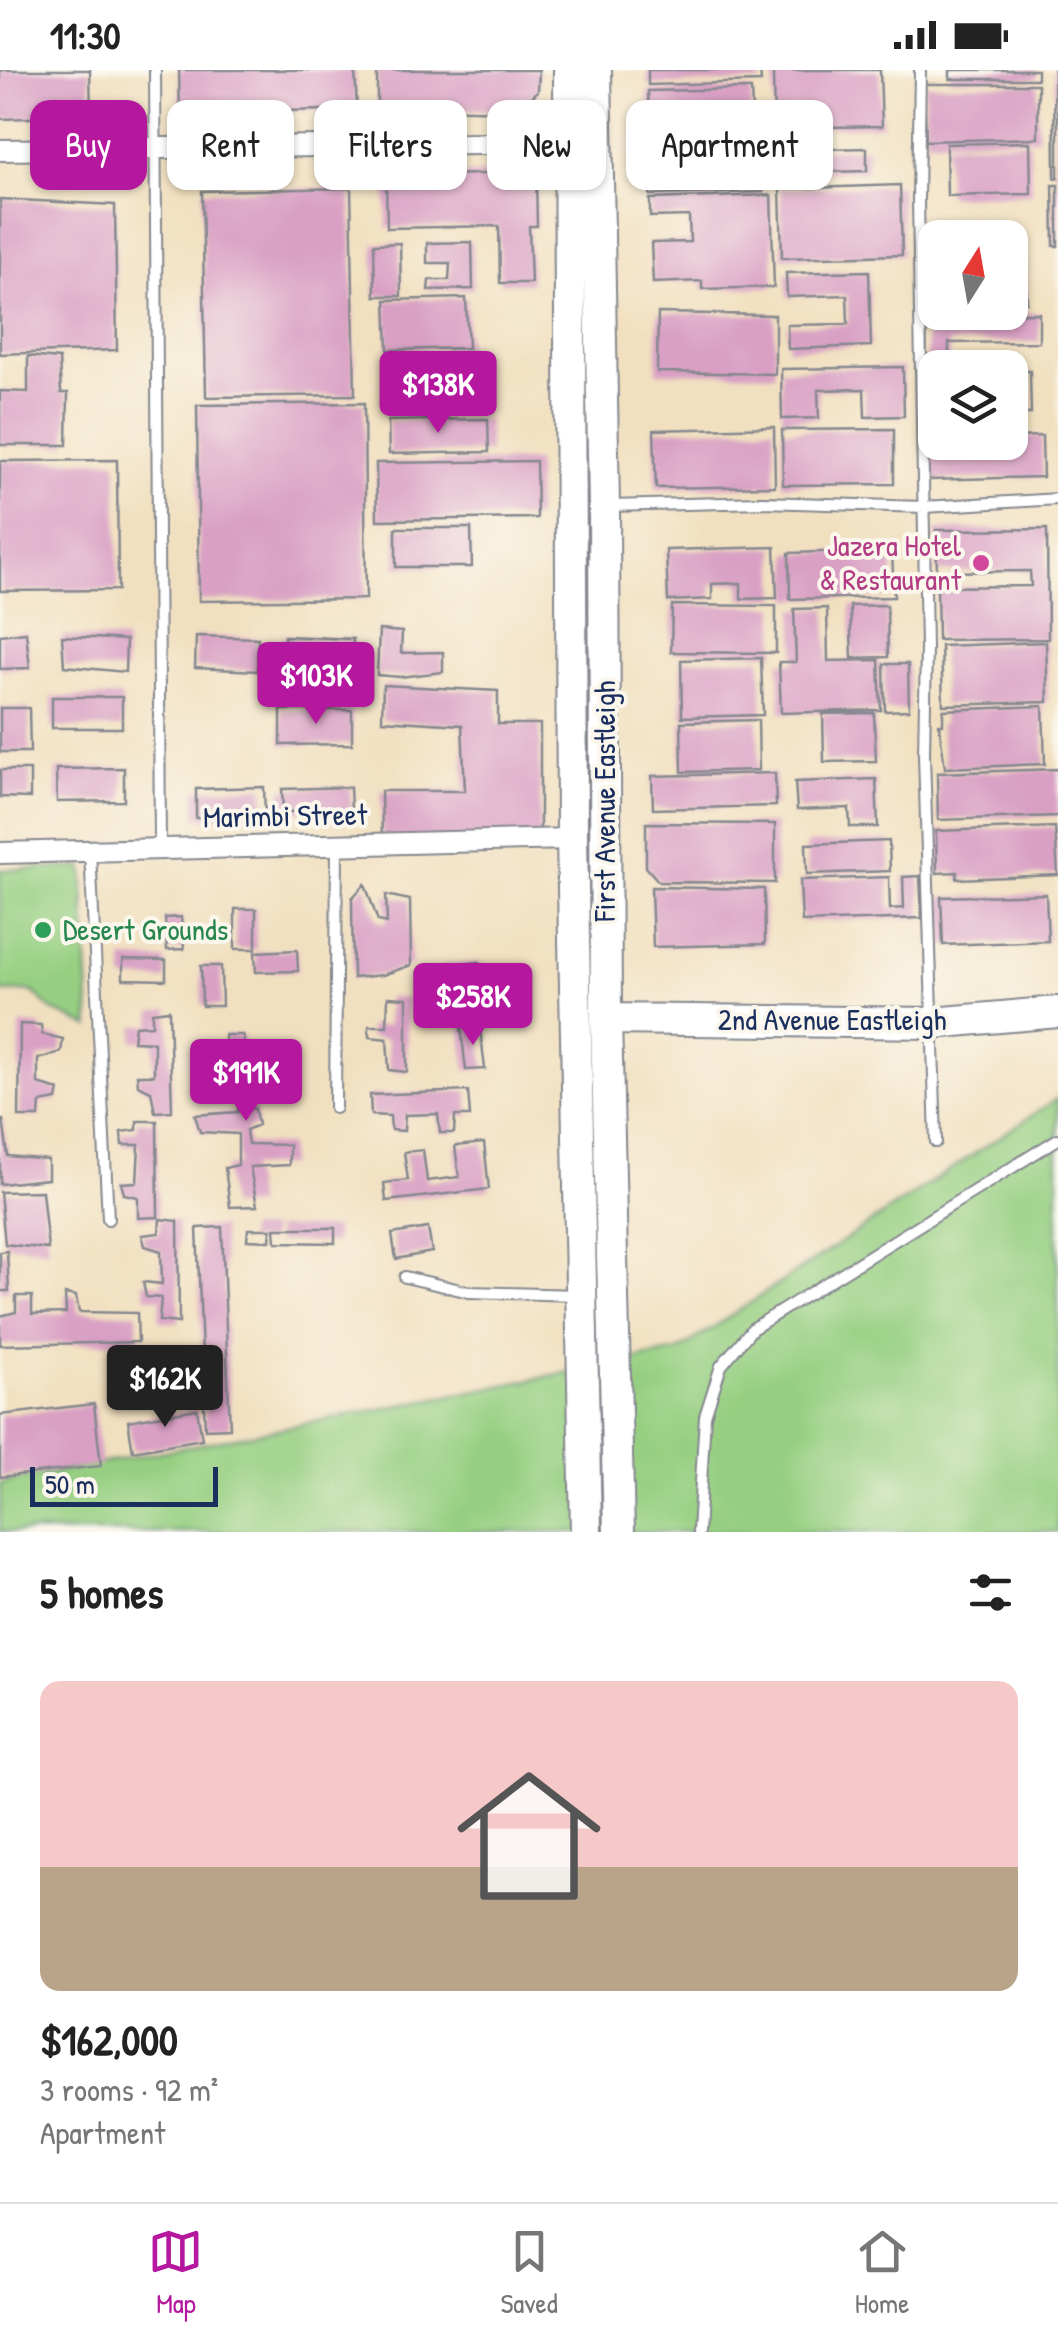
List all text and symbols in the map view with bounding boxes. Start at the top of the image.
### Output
text: 11:30 [50,9,120,61]
chip: Buy [30,100,147,190]
chip: Rent [167,100,294,190]
chip: Filters [314,100,467,190]
chip: New [487,100,606,190]
chip: Apartment [626,100,833,190]
north arrow [918,220,1028,330]
map controls [918,220,1028,460]
button: layers [918,350,1028,460]
pin: $138K [368,351,508,436]
text: $138K [402,362,474,405]
place label: Jazera Hotel & Restaurant [820,525,962,599]
marker: Jazera Hotel & Restaurant [970,552,992,574]
pin: $103K [246,642,386,727]
text: $103K [279,653,353,696]
street label: First Avenue Eastleigh [584,681,624,922]
street label: Marimbi Street [203,794,368,836]
place label: Desert Grounds [63,909,228,949]
marker: Desert Grounds [32,919,54,941]
pin: $258K [403,963,543,1048]
text: $258K [435,974,511,1017]
street label: 2nd Avenue Eastleigh [718,999,946,1039]
pin: $191K [176,1039,316,1124]
text: $191K [212,1050,280,1093]
pin: $162K [95,1345,235,1430]
text: $162K [129,1356,201,1399]
scale bar [30,1462,218,1506]
text: 50 m [45,1465,95,1503]
text: 5 homes [40,1564,163,1621]
icon: filters [963,1565,1018,1620]
icon: home [439,1746,619,1926]
text: $162,000 [40,2011,178,2068]
text: 3 rooms · 92 m² [40,2068,218,2111]
text: Apartment [40,2111,165,2154]
tab: Map [148,2224,203,2322]
tab: Saved [500,2224,558,2322]
tab: Home [855,2224,910,2322]

